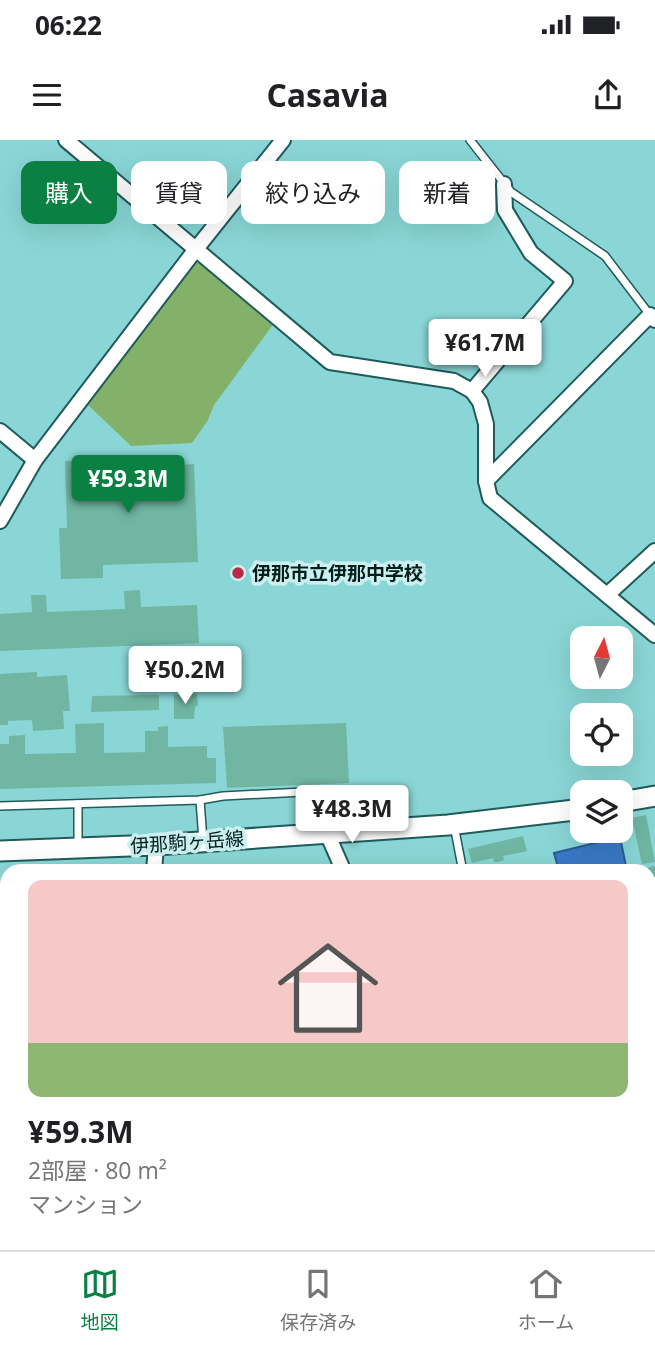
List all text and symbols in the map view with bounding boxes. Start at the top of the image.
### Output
text: 06:22 [35,7,102,43]
text: Casavia [266,73,389,116]
icon: menu [28,76,66,114]
icon: share [589,76,627,114]
chip: 購入 [21,161,117,224]
chip: 賃貸 [131,161,227,224]
chip: 絞り込み [241,161,385,224]
chip: 新着 [399,161,495,224]
pin: ¥61.7M [428,320,542,379]
text: ¥61.7M [445,326,525,358]
pin: ¥59.3M [71,456,185,515]
text: ¥59.3M [88,462,168,494]
place label: 伊那市立伊那中学校 [252,560,423,586]
marker: 伊那市立伊那中学校 [230,565,246,581]
north arrow [570,626,634,690]
map controls [570,626,633,843]
pin: ¥50.2M [128,646,242,706]
text: ¥50.2M [145,653,225,685]
button: locate [570,703,633,766]
button: layers [570,780,633,843]
pin: ¥48.3M [295,786,409,845]
text: ¥48.3M [312,792,392,824]
street label: 伊那駒ヶ岳線 [129,825,245,859]
icon: home [265,925,391,1051]
text: ¥59.3M [28,1111,133,1152]
text: 2部屋 · 80 m² [28,1154,167,1186]
text: マンション [28,1188,143,1220]
tab: 地図 [81,1265,119,1335]
tab: 保存済み [280,1265,356,1335]
tab: ホーム [518,1265,574,1335]

